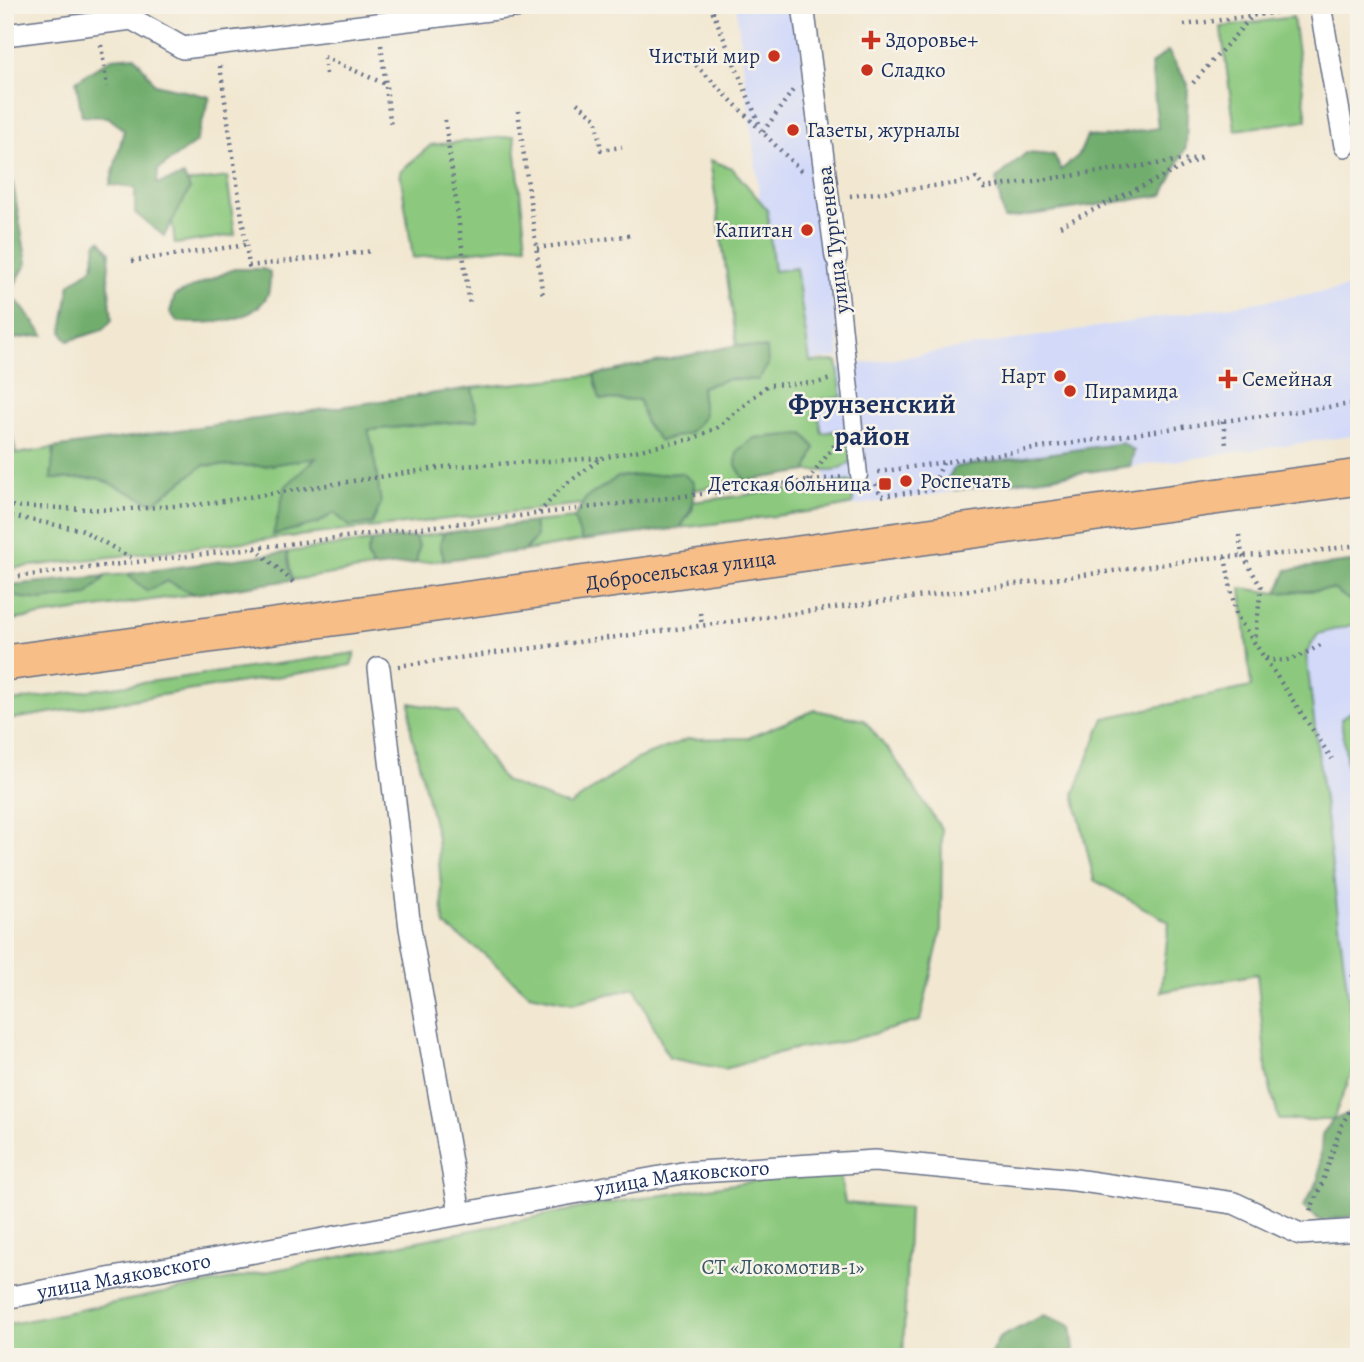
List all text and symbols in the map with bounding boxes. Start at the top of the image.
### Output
place label: Здоровье+ [885,26,978,54]
marker: Здоровье+ [863,32,879,48]
place label: Чистый мир [649,42,760,70]
marker: Чистый мир [766,48,782,64]
place label: Сладко [881,56,946,84]
marker: Сладко [859,62,875,78]
place label: Газеты, журналы [807,116,960,144]
marker: Газеты, журналы [785,122,801,138]
street label: улица Тургенева [810,164,856,316]
place label: Капитан [715,216,793,244]
marker: Капитан [799,222,815,238]
place label: Нарт [1001,362,1046,390]
place label: Семейная [1242,365,1332,393]
marker: Нарт [1052,368,1068,384]
marker: Семейная [1220,371,1236,387]
place label: Пирамида [1084,377,1178,405]
marker: Пирамида [1062,383,1078,399]
district label: Фрунзенский район [788,385,956,455]
place label: Роспечать [920,467,1010,495]
place label: Детская больница [708,470,871,498]
marker: Роспечать [898,473,914,489]
marker: Детская больница [877,476,893,492]
street label: Добросельская улица [584,543,778,597]
street label: улица Маяковского [592,1154,770,1203]
street label: улица Маяковского [34,1246,213,1306]
park label: СТ «Локомотив-1» [701,1253,865,1281]

